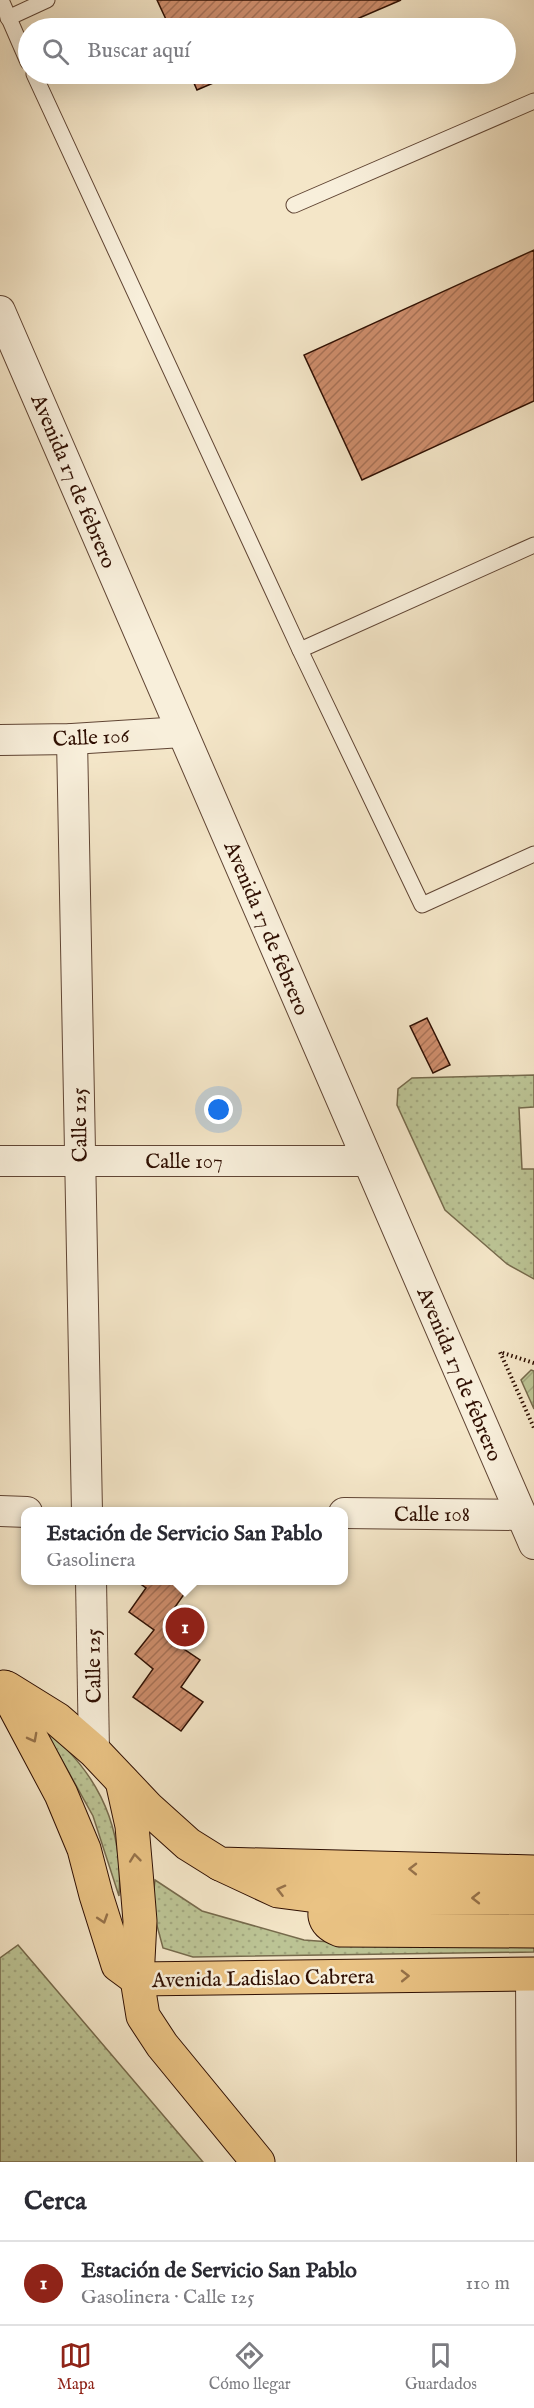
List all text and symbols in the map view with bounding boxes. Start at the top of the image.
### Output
search box [18,18,516,84]
icon: search [39,35,72,68]
text: Buscar aquí [87,37,190,65]
street label: Avenida 17 de febrero [23,390,121,573]
street label: Calle 106 [52,723,131,754]
street label: Avenida 17 de febrero [216,837,314,1020]
street label: Calle 125 [66,1087,95,1163]
your location [204,1095,233,1124]
street label: Calle 107 [145,1149,223,1176]
street label: Avenida 17 de febrero [409,1283,507,1466]
street label: Calle 108 [394,1502,470,1529]
popup [21,1507,348,1585]
text: Estación de Servicio San Pablo [47,1520,322,1548]
text: Gasolinera [47,1548,135,1573]
pin: 1 [166,1604,204,1650]
street label: Calle 125 [80,1628,109,1704]
one-way arrow [26,1731,37,1742]
one-way arrow [129,1854,142,1863]
one-way arrow [408,1862,417,1875]
one-way arrow [276,1884,286,1897]
one-way arrow [471,1892,480,1904]
one-way arrow [96,1913,108,1924]
street label: Avenida Ladislao Cabrera [151,1964,375,1995]
one-way arrow [401,1970,410,1982]
text: Cerca [24,2185,86,2218]
text: Estación de Servicio San Pablo [81,2257,357,2285]
text: 1 [40,2271,47,2296]
text: 110 m [466,2271,510,2296]
text: Gasolinera · Calle 125 [81,2285,254,2310]
tab: Mapa [57,2339,95,2395]
tab: Cómo llegar [209,2339,291,2395]
tab: Guardados [405,2339,477,2395]

